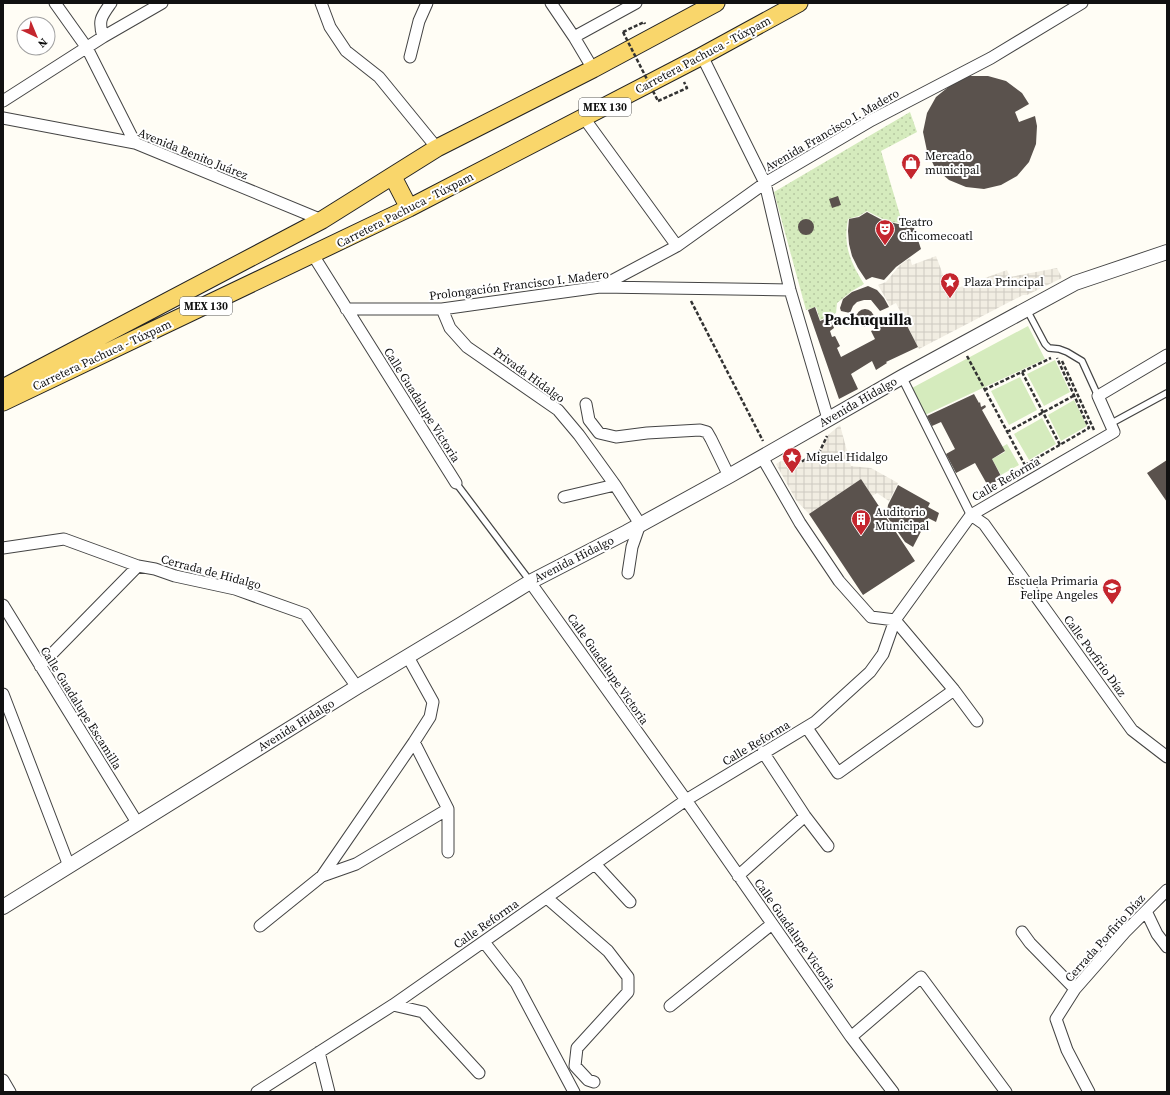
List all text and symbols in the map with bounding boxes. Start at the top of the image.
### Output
street label: Carretera Pachuca - Túxpam [632,12,774,98]
north arrow [16,16,56,56]
text: N [35,35,51,51]
street label: Avenida Francisco I. Madero [762,85,902,175]
road number: MEX 130 [579,98,631,116]
street label: Avenida Benito Juárez [136,125,251,184]
place label: Mercado municipal [925,148,980,178]
shop icon: Mercado municipal [900,152,922,180]
street label: Carretera Pachuca - Túxpam [334,168,476,252]
place label: Teatro Chicomecoatl [899,214,973,244]
theatre icon: Teatro Chicomecoatl [874,218,896,246]
street label: Prolongación Francisco I. Madero [428,266,610,304]
place icon: Plaza Principal [939,271,961,299]
place label: Plaza Principal [964,274,1044,290]
road number: MEX 130 [180,297,232,315]
district label: Pachuquilla [824,308,913,330]
street label: Carretera Pachuca - Túxpam [30,316,174,394]
street label: Privada Hidalgo [490,344,568,407]
street label: Calle Guadalupe Victoria [380,345,464,466]
street label: Avenida Hidalgo [816,373,900,431]
place icon: Miguel Hidalgo [781,446,803,474]
place label: Miguel Hidalgo [806,449,888,465]
street label: Calle Reforma [969,453,1044,505]
place label: Auditorio Municipal [875,504,930,534]
building icon: Auditorio Municipal [850,508,872,536]
street label: Avenida Hidalgo [531,532,617,586]
street label: Cerrada de Hidalgo [159,551,263,593]
place label: Escuela Primaria Felipe Angeles [1007,573,1099,603]
school or university icon: Escuela Primaria Felipe Angeles [1101,577,1123,605]
street label: Calle Guadalupe Victoria [564,610,653,728]
street label: Calle Porfirio Díaz [1060,612,1130,700]
street label: Calle Guadalupe Escamilla [37,644,126,773]
street label: Avenida Hidalgo [255,695,338,755]
street label: Calle Reforma [719,716,793,769]
street label: Calle Guadalupe Victoria [751,875,840,993]
street label: Cerrada Porfirio Díaz [1061,890,1149,985]
street label: Calle Reforma [450,895,522,952]

